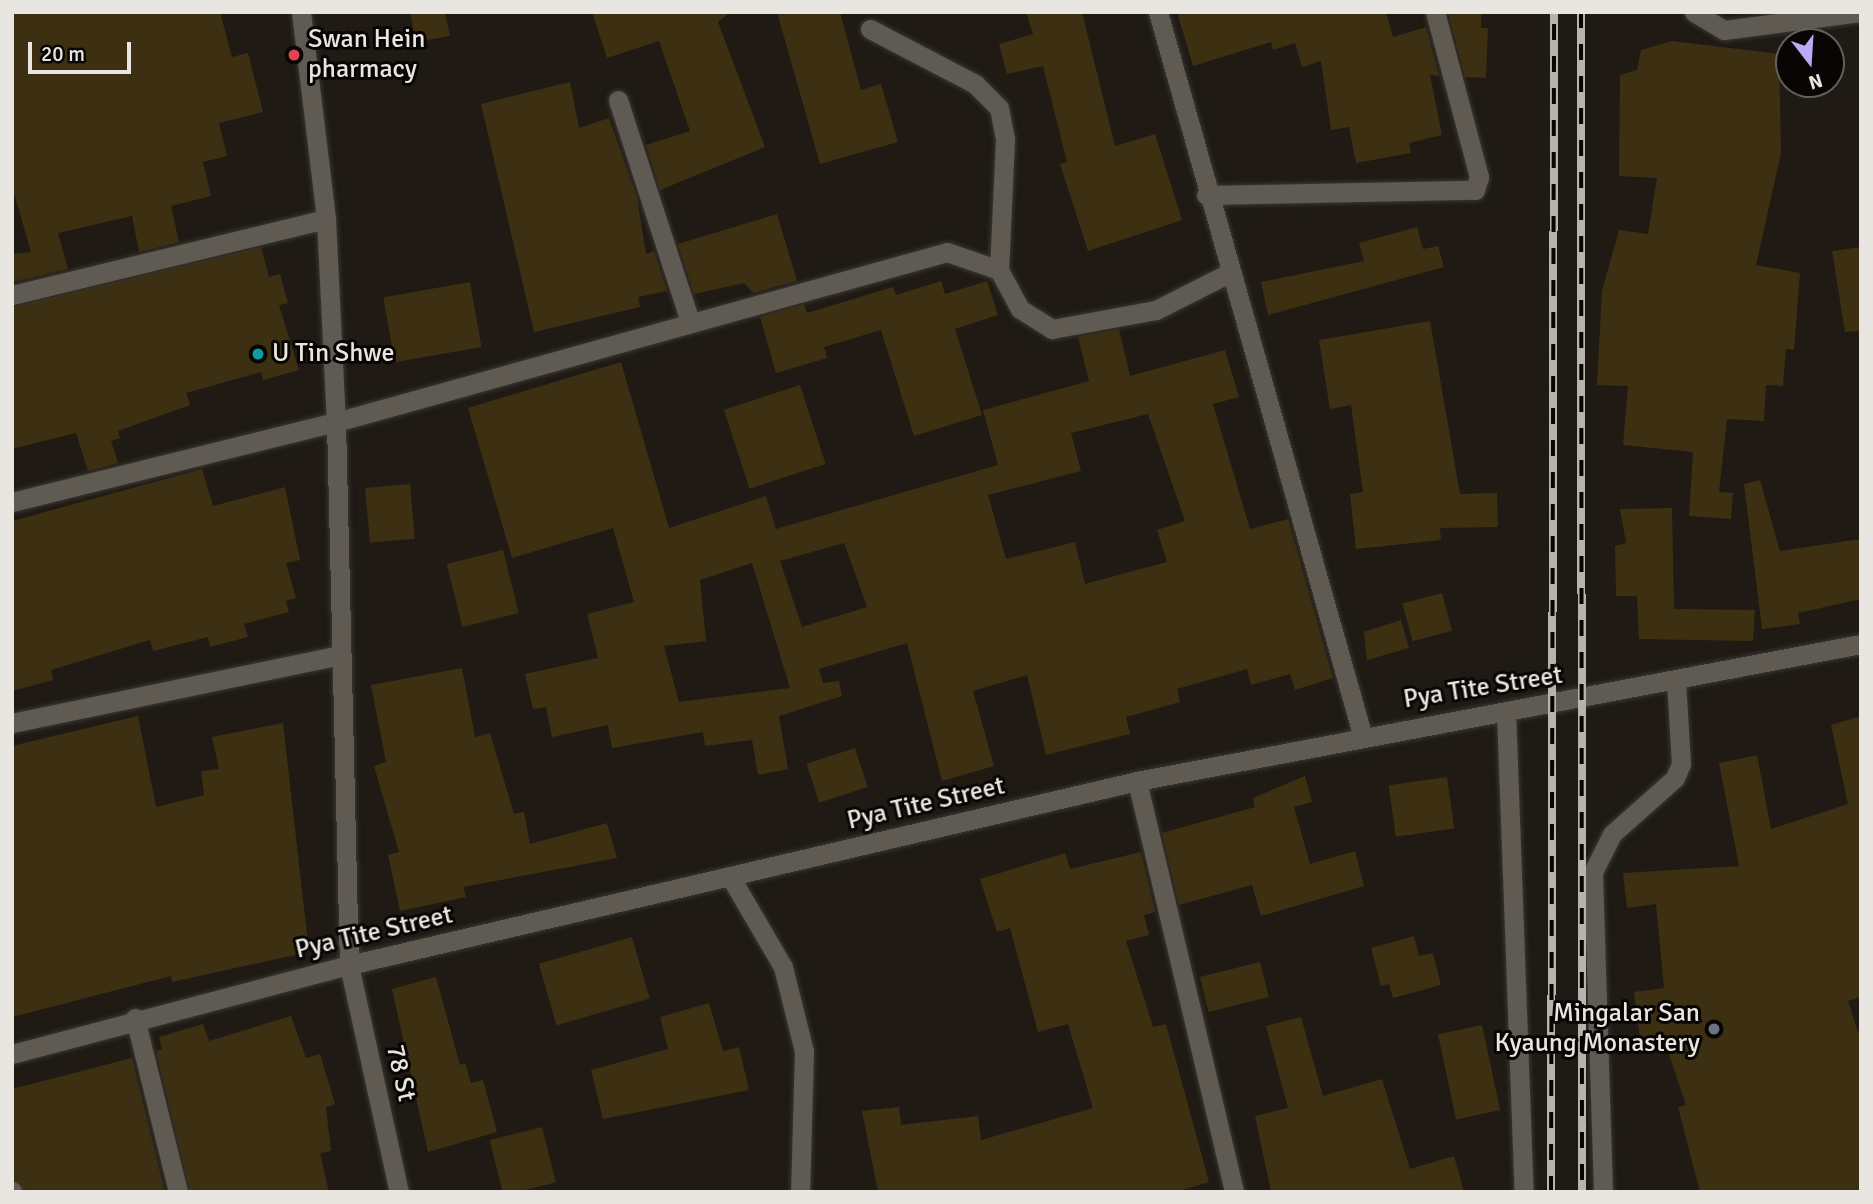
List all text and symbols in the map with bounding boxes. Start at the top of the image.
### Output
place label: Swan Hein pharmacy [308,24,425,86]
scale bar [32,28,135,72]
north arrow [1775,28,1845,98]
text: 20 m [41,41,85,67]
marker: Swan Hein pharmacy [286,47,302,63]
text: N [1806,68,1825,95]
place label: U Tin Shwe [272,338,395,370]
marker: U Tin Shwe [250,346,266,362]
street label: Pya Tite Street [1401,660,1565,716]
street label: Pya Tite Street [844,771,1008,837]
street label: Pya Tite Street [292,900,456,966]
place label: Mingalar San Kyaung Monastery [1495,998,1700,1060]
marker: Mingalar San Kyaung Monastery [1706,1021,1722,1037]
street label: 78 St [378,1042,422,1104]

